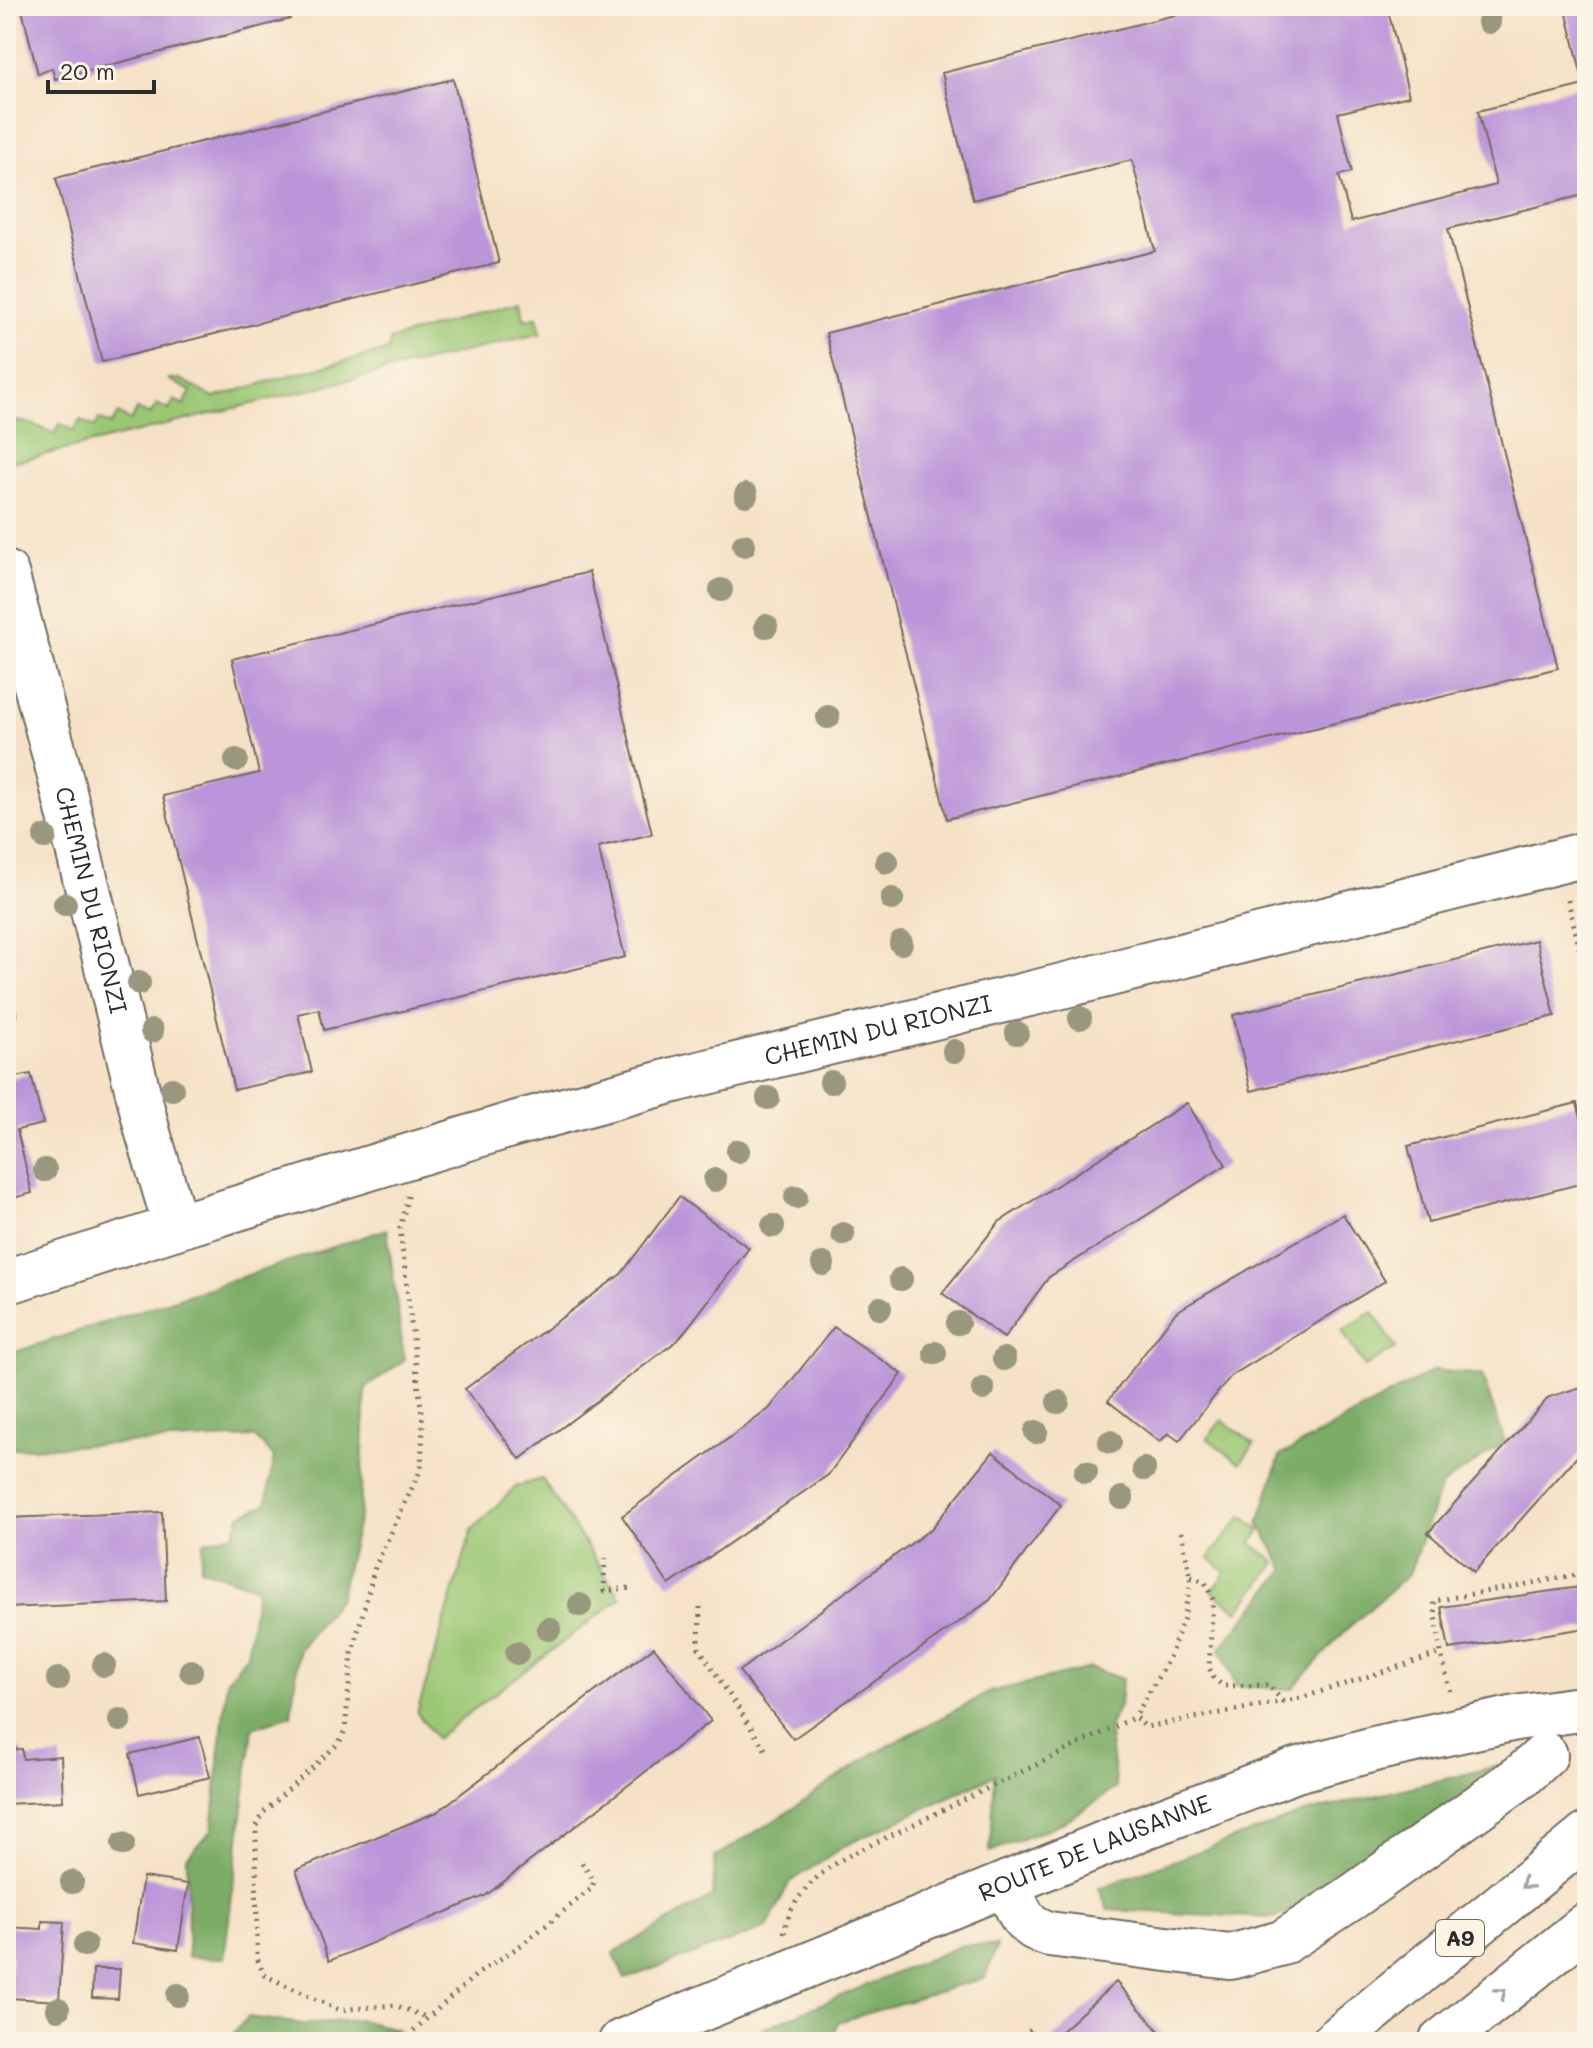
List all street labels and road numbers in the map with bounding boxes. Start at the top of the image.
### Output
street label: CHEMIN DU RIONZI [49,783,135,1017]
street label: CHEMIN DU RIONZI [761,987,994,1072]
street label: ROUTE DE LAUSANNE [974,1786,1215,1908]
road number: A9 [1436,1920,1484,1956]

